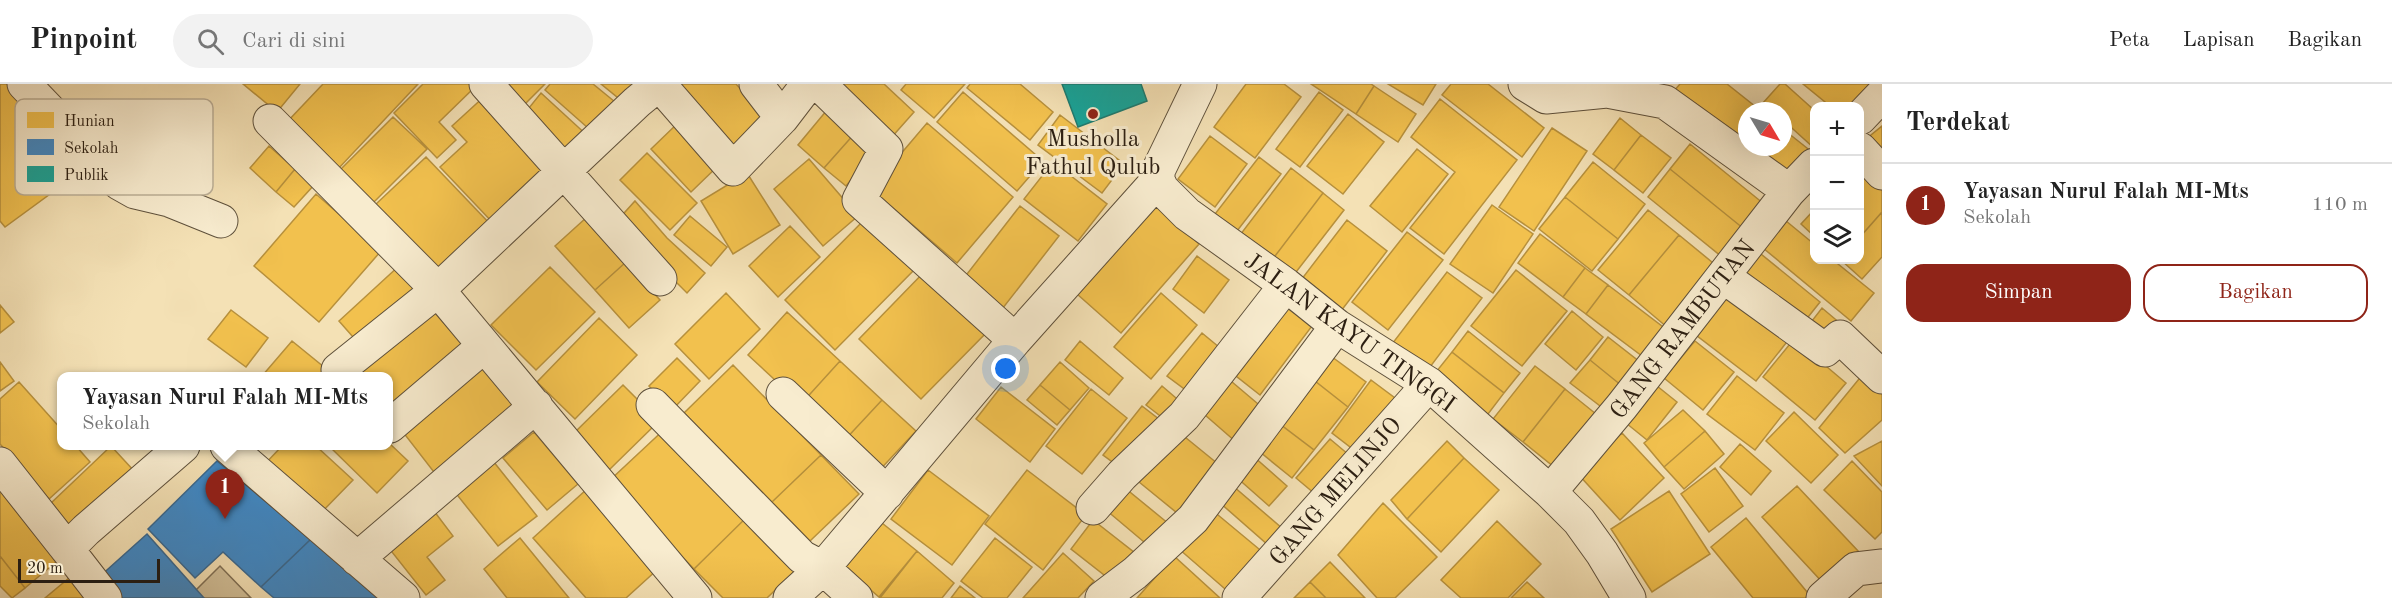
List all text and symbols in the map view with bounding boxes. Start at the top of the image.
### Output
search box [173,14,593,68]
icon: search [194,25,227,58]
text: Pinpoint [30,27,137,55]
text: Cari di sini [242,30,346,52]
text: Peta [2109,30,2150,51]
text: Lapisan [2183,30,2254,51]
text: Bagikan [2287,30,2362,51]
legend [15,99,213,195]
north arrow [1738,102,1792,156]
map controls [1810,102,1864,264]
button: + [1810,102,1864,156]
marker: Musholla Fathul Qulub [1086,107,1100,121]
text: Terdekat [1906,110,2010,136]
text: Hunian [64,114,115,130]
place label: Musholla Fathul Qulub [1025,128,1161,180]
text: Sekolah [64,141,119,157]
button: − [1810,156,1864,210]
text: Publik [64,168,109,184]
text: Yayasan Nurul Falah MI-Mts [1963,181,2249,203]
text: 1 [1920,195,1931,215]
text: 110 m [2312,195,2368,215]
text: Sekolah [1963,208,2031,228]
button: layers [1810,210,1864,264]
street label: GANG RAMBUTAN [1606,236,1761,424]
street label: JALAN KAYU TINGGI [1239,249,1459,418]
button: Simpan [1906,264,2131,322]
button: Bagikan [2143,264,2368,322]
your location [991,354,1020,383]
popup [57,372,393,450]
text: Yayasan Nurul Falah MI-Mts [82,387,368,409]
text: Sekolah [82,414,150,434]
street label: GANG MELINJO [1266,414,1407,571]
pin: 1 [206,470,244,519]
scale bar [18,556,160,584]
text: 20 m [27,561,63,577]

